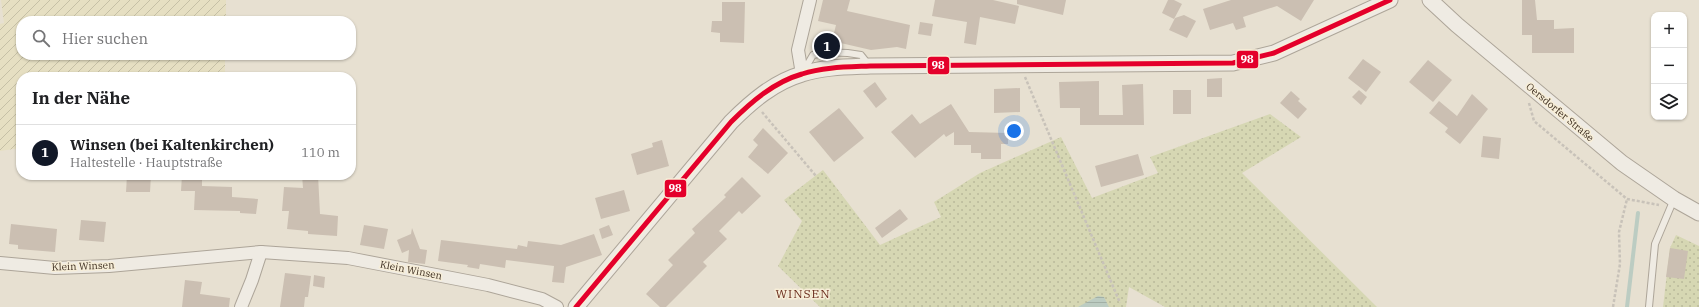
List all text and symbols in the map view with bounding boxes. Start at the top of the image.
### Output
map controls [1651,12,1687,120]
button: + [1651,12,1687,48]
search box [16,16,356,60]
icon: search [30,27,52,49]
text: Hier suchen [62,29,148,48]
pin: 1 [814,31,840,61]
button: − [1651,48,1687,84]
line badge: 98 [1236,50,1259,69]
text: 98 [1240,52,1254,66]
line badge: 98 [927,56,950,75]
text: 98 [931,58,945,72]
street label: Oersdorfer Straße [1523,80,1597,144]
button: layers [1651,84,1687,120]
text: In der Nähe [32,87,130,109]
your location [1004,121,1024,141]
text: Winsen (bei Kaltenkirchen) [70,135,274,154]
text: 1 [41,144,49,161]
text: 110 m [301,144,340,161]
text: Haltestelle · Hauptstraße [70,154,222,171]
line badge: 98 [664,179,687,198]
text: 98 [668,181,682,195]
street label: Klein Winsen [51,258,115,274]
street label: Klein Winsen [379,258,444,283]
district label: WINSEN [775,286,831,301]

